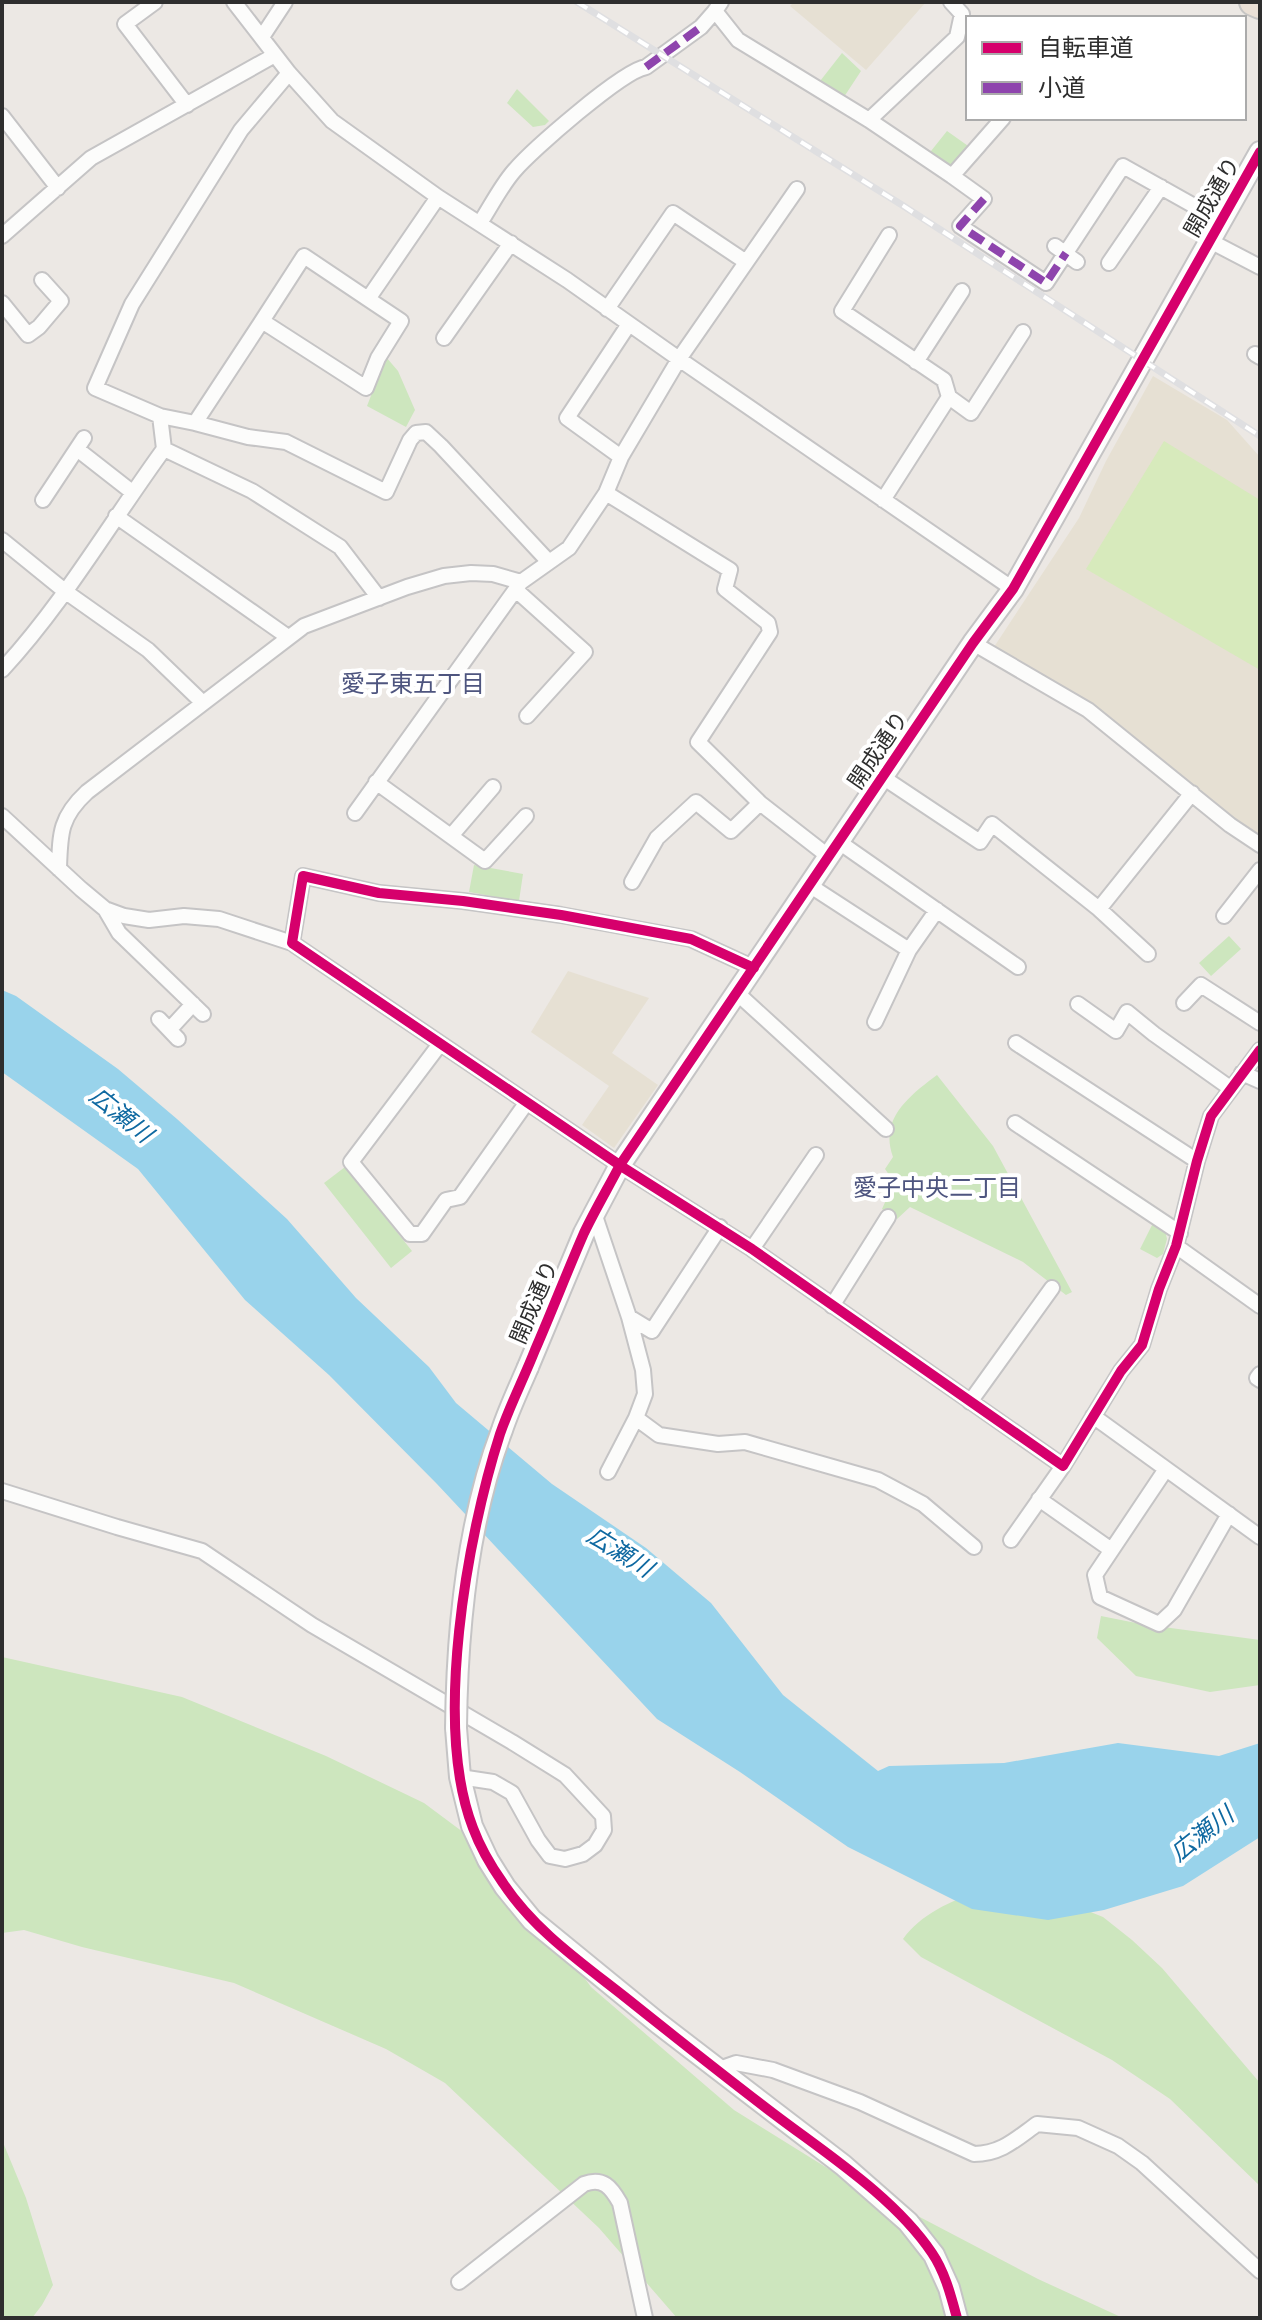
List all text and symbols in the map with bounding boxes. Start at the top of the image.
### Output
legend [966,16,1246,120]
text: 自転車道 [1038,34,1134,62]
text: 小道 [1038,74,1086,102]
street label: 開成通り [1179,153,1245,241]
district label: 愛子東五丁目 [341,670,485,698]
street label: 開成通り [843,707,913,793]
water label: 広瀬川 [84,1081,160,1150]
district label: 愛子中央二丁目 [853,1174,1021,1202]
street label: 開成通り [505,1257,563,1347]
water label: 広瀬川 [582,1521,660,1585]
water label: 広瀬川 [1165,1799,1241,1867]

